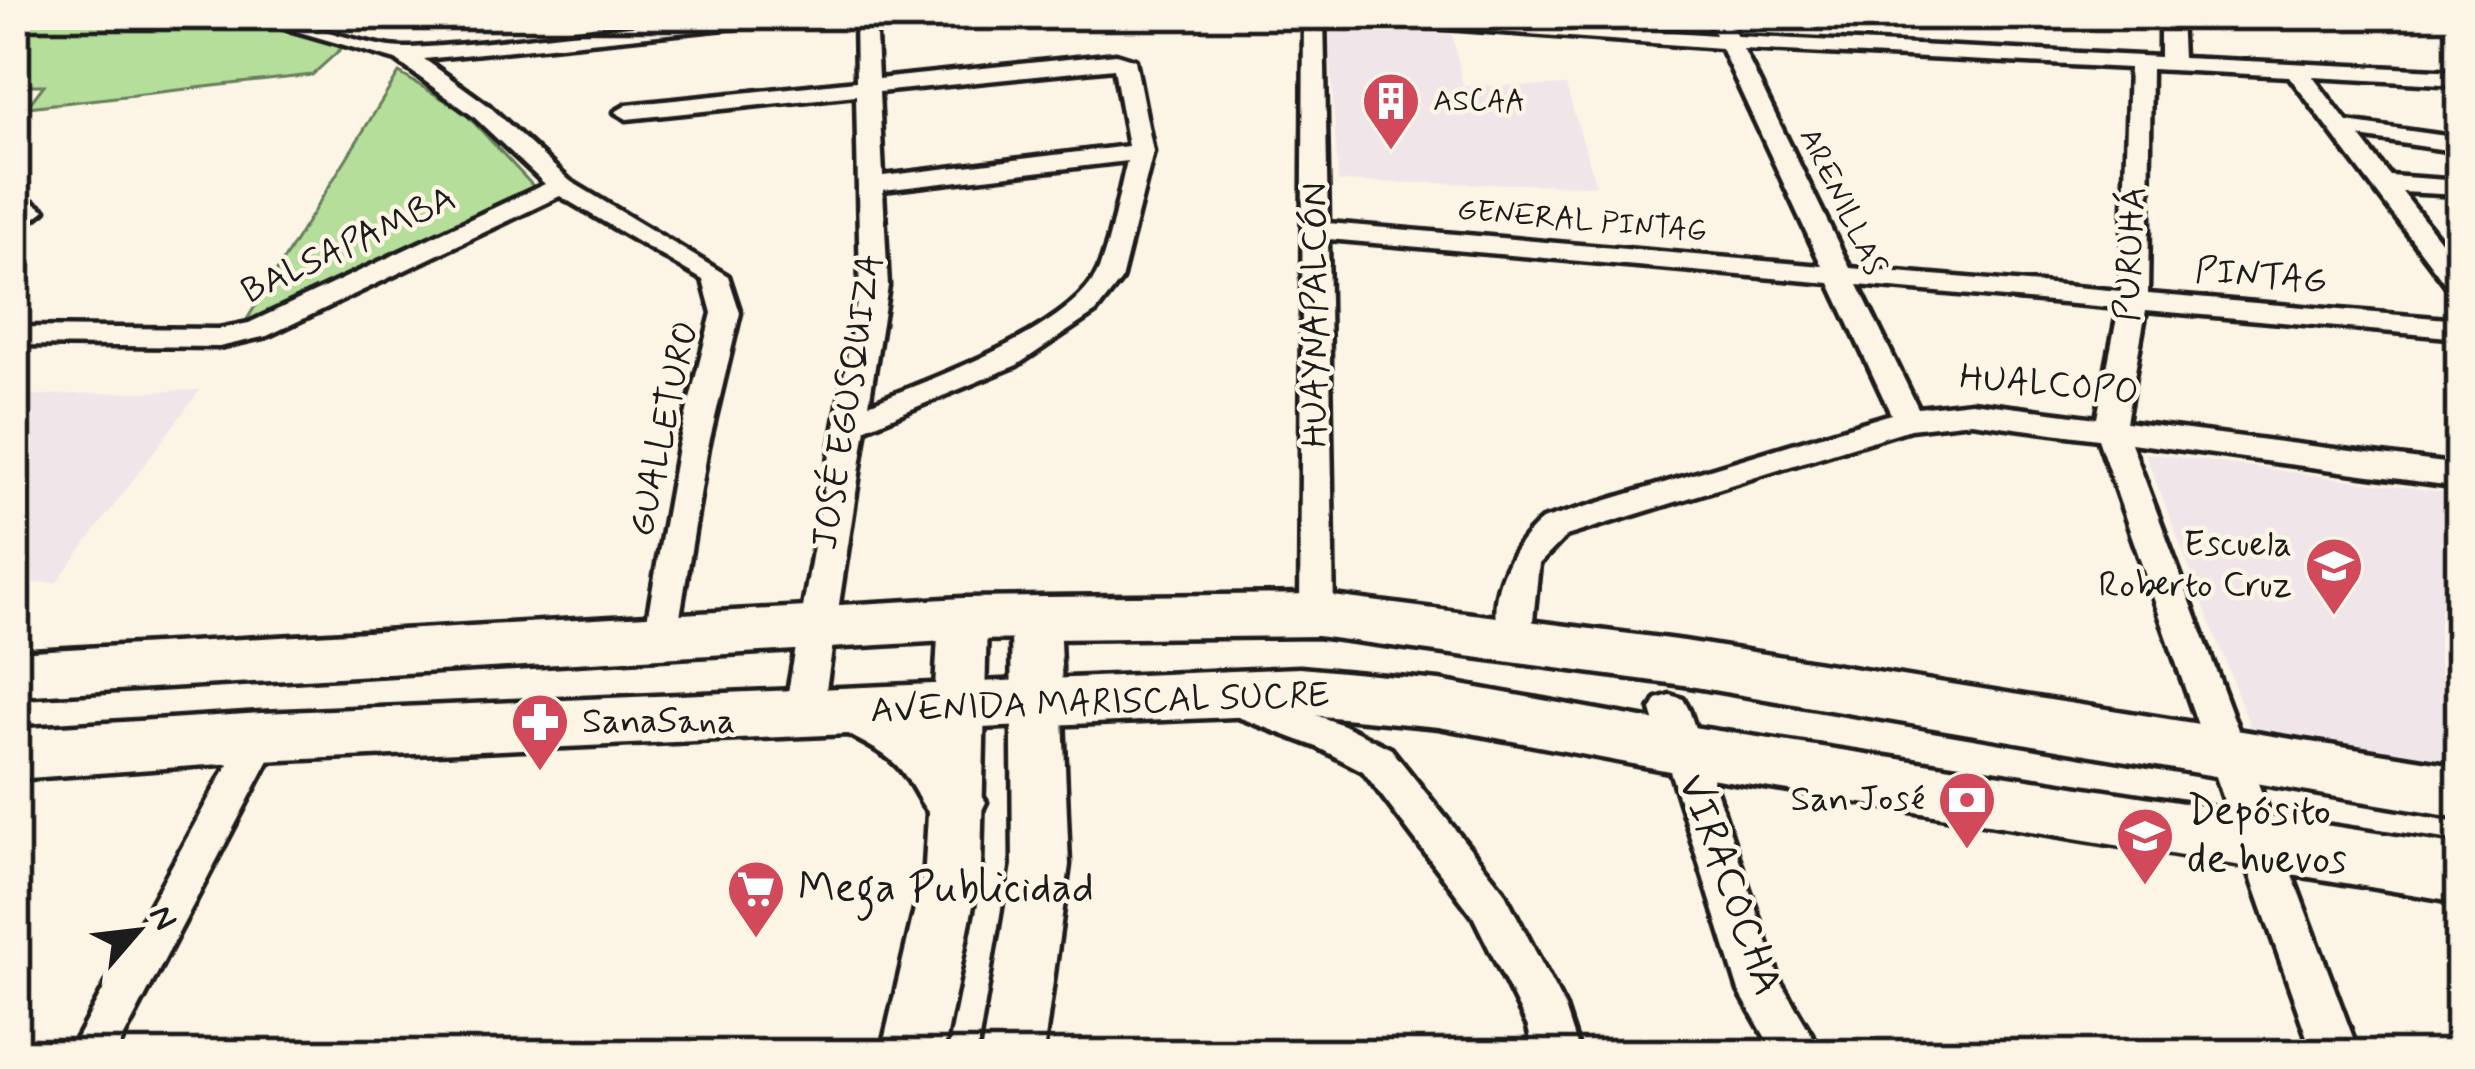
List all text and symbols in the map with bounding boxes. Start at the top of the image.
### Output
building icon: ASCAA [1360,70,1422,152]
place label: ASCAA [1433,82,1525,121]
street label: ARENILLAS [1790,122,1894,282]
street label: BALSAPAMBA [234,176,464,316]
street label: HUAYNAPALCÓN [1293,182,1340,448]
street label: PURUHÁ [2105,185,2159,323]
street label: GENERAL PINTAG [1456,191,1708,251]
street label: PINTAG [2193,248,2329,306]
street label: JOSÉ EGUSQUIZA [801,251,896,553]
street label: GUALLETURO [619,317,711,541]
street label: HUALCOPO [1958,355,2140,417]
place label: Escuela Roberto Cruz [2099,522,2292,610]
school or university icon: Escuela Roberto Cruz [2303,535,2365,617]
street label: AVENIDA MARISCAL SUCRE [870,673,1330,735]
pharmacy icon: SanaSana [509,691,571,773]
place label: SanaSana [582,699,735,746]
street label: VIRACOCHA [1663,767,1795,1003]
bank icon: San José [1936,769,1998,851]
place label: San José [1790,777,1925,824]
place label: Depósito de huevos [2187,785,2347,888]
school or university icon: Depósito de huevos [2114,805,2176,887]
supermarket icon: Mega Publicidad [725,858,787,940]
place label: Mega Publicidad [798,862,1094,921]
north arrow [78,871,198,991]
text: N [137,898,186,938]

